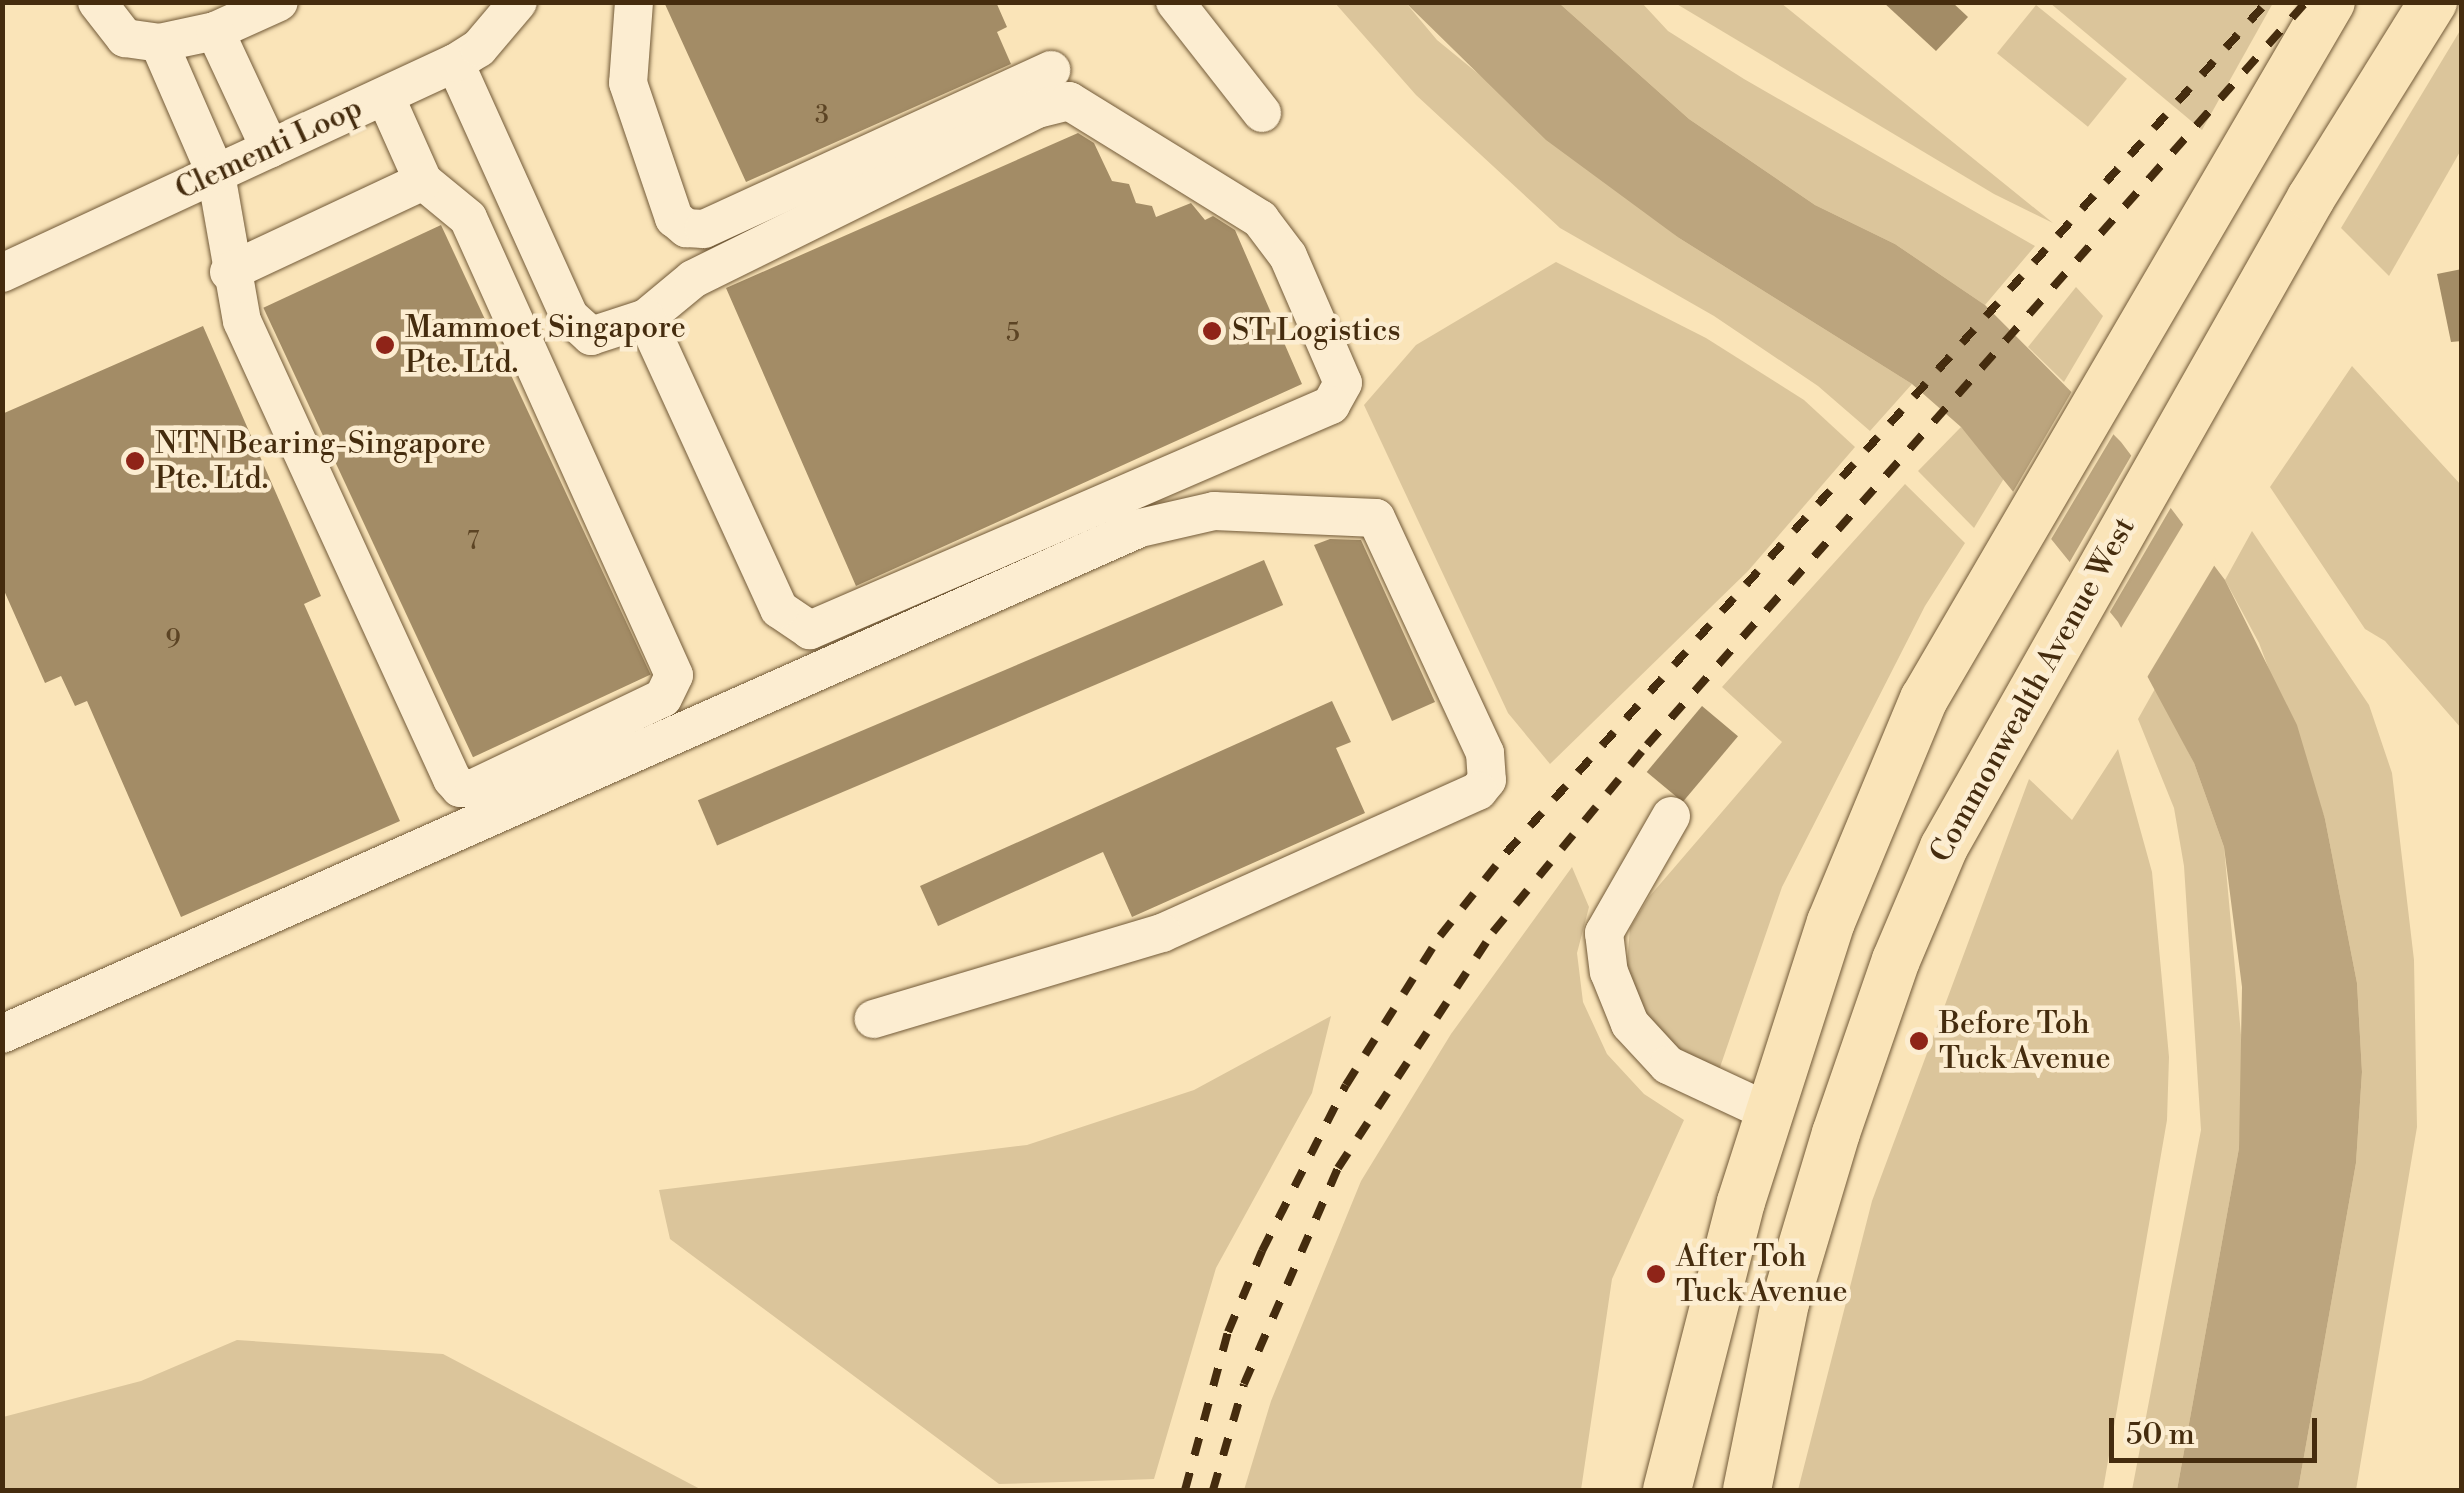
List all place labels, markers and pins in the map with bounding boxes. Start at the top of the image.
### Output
place label: Mammoet Singapore Pte. Ltd. [405,310,686,380]
place label: ST Logistics [1232,313,1401,349]
marker: ST Logistics [1201,320,1223,342]
marker: Mammoet Singapore Pte. Ltd. [374,334,396,356]
place label: NTN Bearing-Singapore Pte. Ltd. [155,426,486,496]
marker: NTN Bearing-Singapore Pte. Ltd. [124,450,146,472]
place label: Before Toh Tuck Avenue [1939,1006,2111,1076]
marker: Before Toh Tuck Avenue [1908,1030,1930,1052]
place label: After Toh Tuck Avenue [1676,1239,1848,1310]
marker: After Toh Tuck Avenue [1645,1263,1667,1285]

